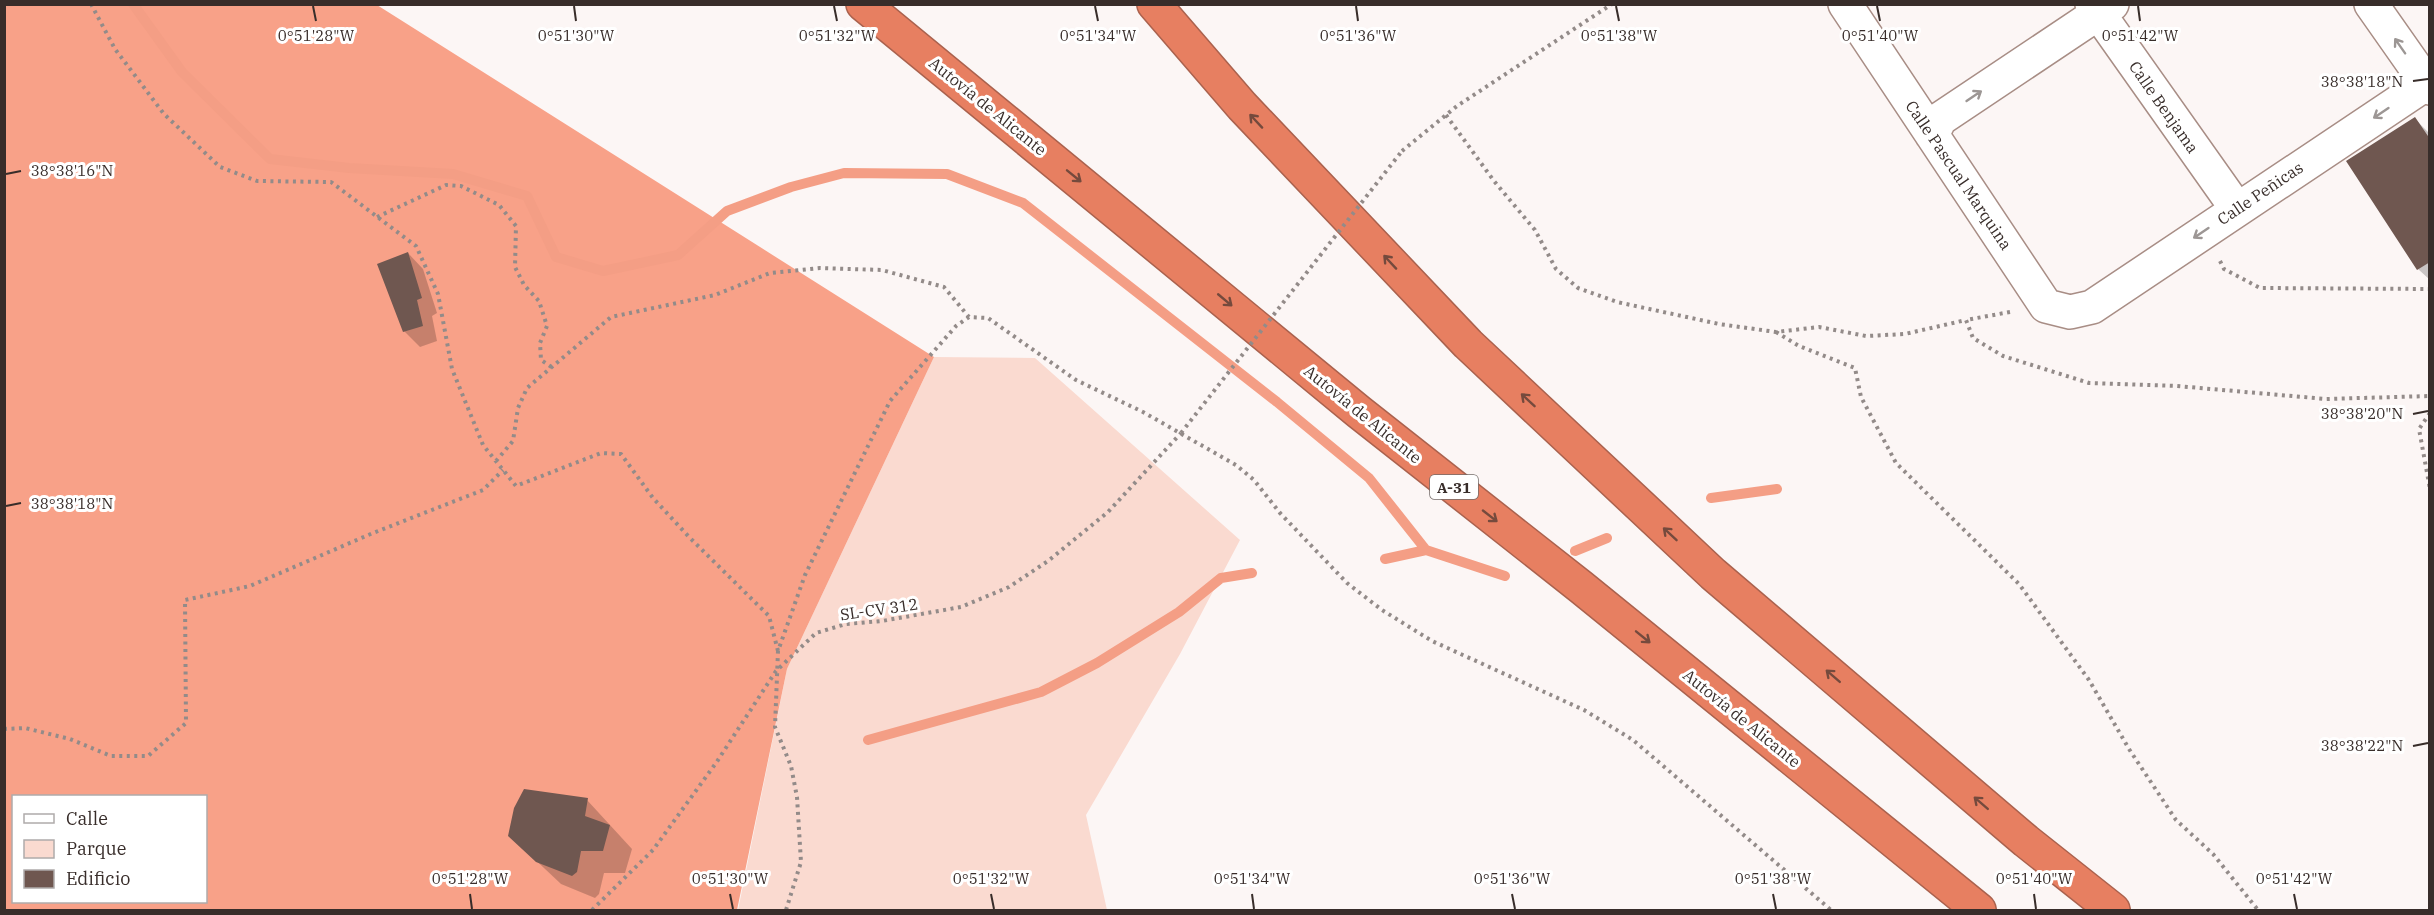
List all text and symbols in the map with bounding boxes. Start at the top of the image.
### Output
text: 0°51'28"W [278,26,355,45]
text: 0°51'30"W [538,26,615,45]
text: 0°51'32"W [799,26,876,45]
text: 0°51'34"W [1060,26,1137,45]
text: 0°51'36"W [1320,26,1397,45]
text: 0°51'38"W [1581,26,1658,45]
text: 0°51'40"W [1842,26,1919,45]
text: 0°51'42"W [2102,26,2179,45]
one-way arrow [2394,39,2406,55]
street label: Autovía de Alicante [925,53,1051,159]
street label: Calle Benjama [2125,57,2203,157]
text: 38°38'18"N [2321,72,2403,91]
one-way arrow [1965,90,1982,102]
street label: Calle Pascual Marquina [1902,97,2017,254]
one-way arrow [2372,107,2389,120]
one-way arrow [1249,113,1264,128]
street label: Calle Peñicas [2213,157,2307,229]
text: 38°38'16"N [31,161,113,180]
one-way arrow [1066,169,1081,183]
one-way arrow [2193,227,2210,239]
one-way arrow [1383,255,1398,270]
one-way arrow [1217,293,1232,307]
street label: Autovía de Alicante [1300,361,1426,467]
one-way arrow [1521,394,1536,408]
text: 38°38'20"N [2321,404,2403,423]
road number: A-31 [1430,475,1478,499]
text: 38°38'18"N [31,494,113,513]
one-way arrow [1482,509,1498,522]
one-way arrow [1663,527,1678,541]
street label: SL-CV 312 [839,594,919,624]
one-way arrow [1634,631,1650,644]
street label: Autovía de Alicante [1679,665,1805,771]
one-way arrow [1825,670,1841,683]
text: 38°38'22"N [2321,736,2403,755]
legend [12,795,207,903]
one-way arrow [1974,796,1989,810]
text: Calle [66,807,108,830]
text: Parque [66,837,126,860]
text: Edificio [66,867,130,890]
text: 0°51'28"W [432,869,509,888]
text: 0°51'30"W [692,869,769,888]
text: 0°51'32"W [953,869,1030,888]
text: 0°51'34"W [1214,869,1291,888]
text: 0°51'36"W [1474,869,1551,888]
text: 0°51'38"W [1735,869,1812,888]
text: 0°51'40"W [1996,869,2073,888]
text: 0°51'42"W [2256,869,2333,888]

